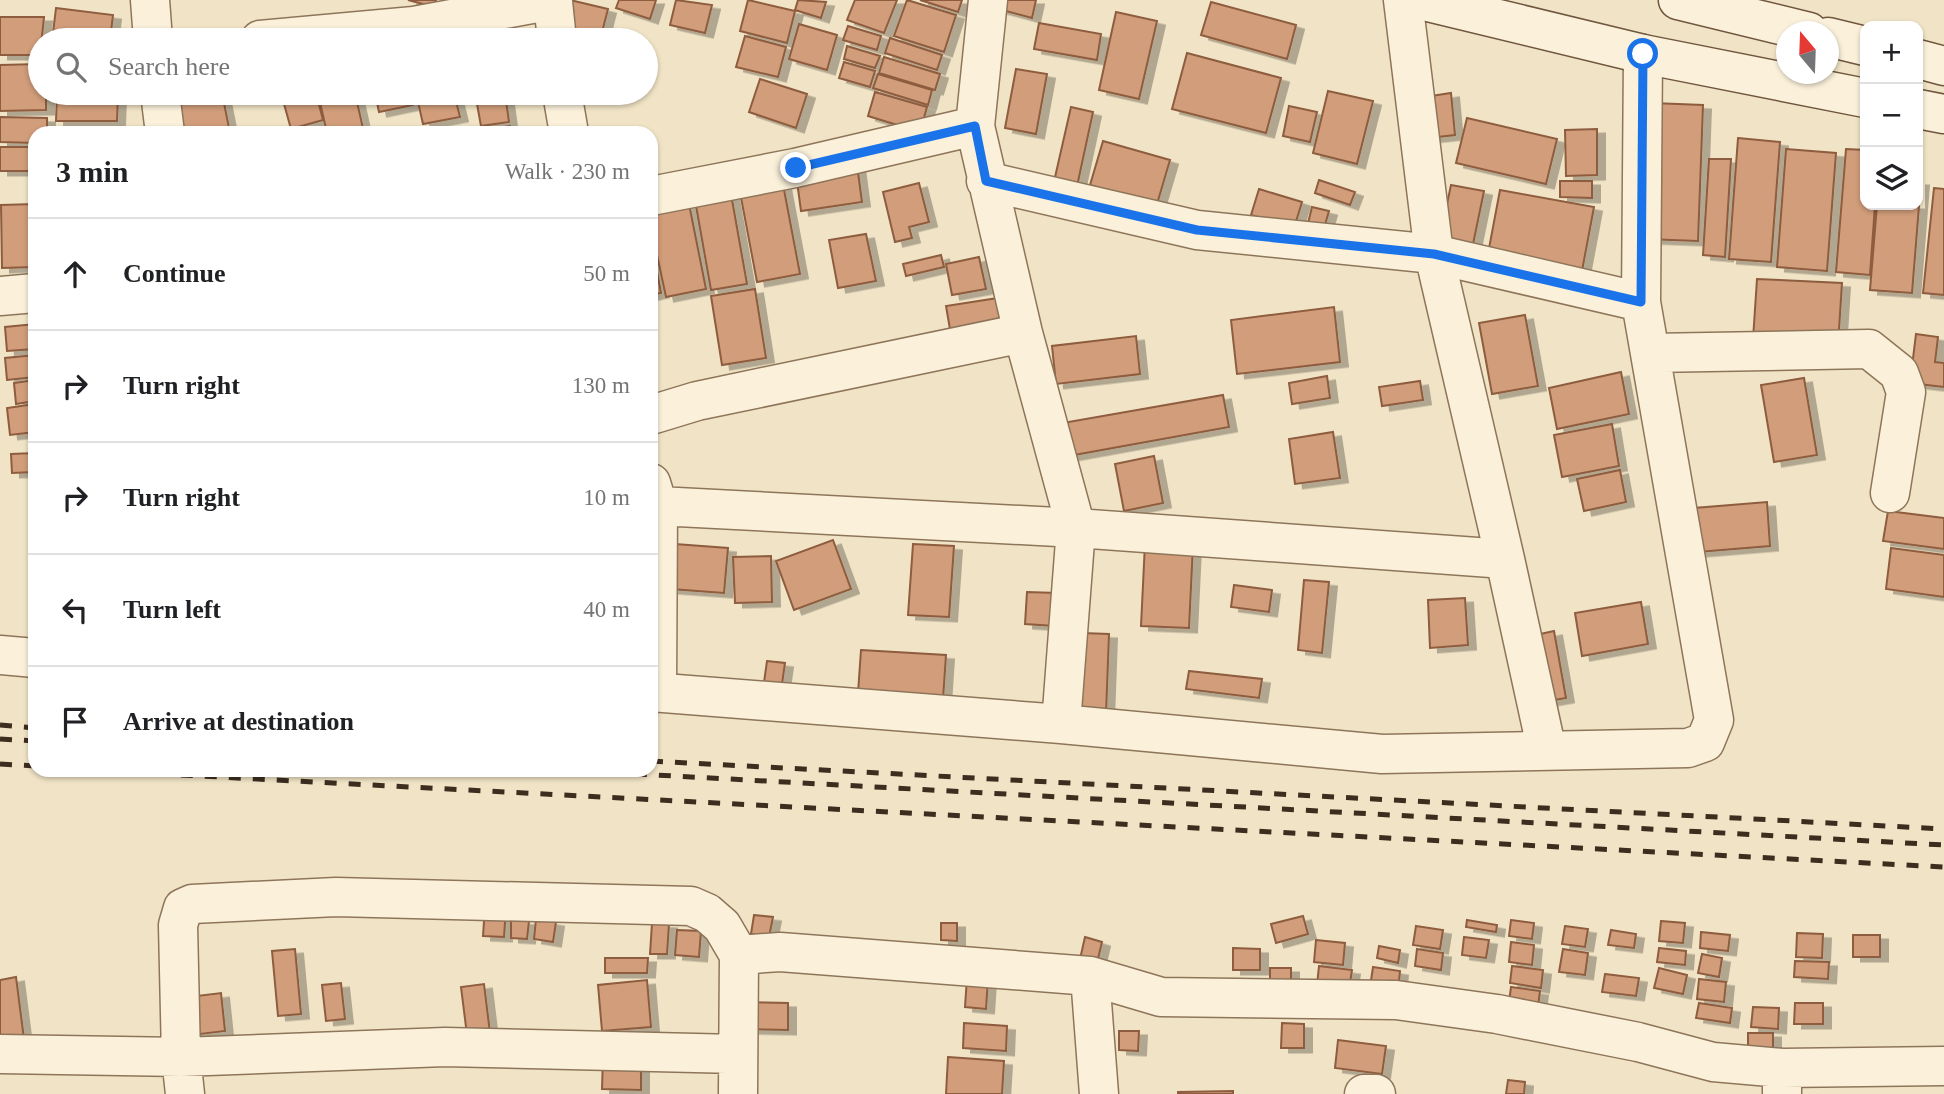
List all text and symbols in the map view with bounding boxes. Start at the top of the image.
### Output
north arrow [1776,21,1839,84]
map controls [1860,21,1923,210]
button: + [1860,21,1923,84]
search box [28,28,658,105]
route start [1627,38,1658,69]
icon: search [52,48,90,86]
text: Search here [108,52,230,81]
button: − [1860,84,1923,147]
button: layers [1860,147,1923,210]
route end [780,152,811,183]
text: 3 min [56,155,129,188]
text: Walk · 230 m [505,159,630,184]
icon: ahead [56,255,94,293]
text: Continue [123,259,226,288]
text: 50 m [583,261,630,286]
icon: right [56,367,94,405]
text: Turn right [123,371,240,400]
text: 130 m [572,373,630,398]
icon: right [56,479,94,517]
text: Turn right [123,483,240,512]
text: 10 m [583,485,630,510]
icon: left [56,591,94,629]
text: Turn left [123,595,221,624]
text: 40 m [583,597,630,622]
icon: arrive [56,703,94,741]
text: Arrive at destination [123,707,354,736]

